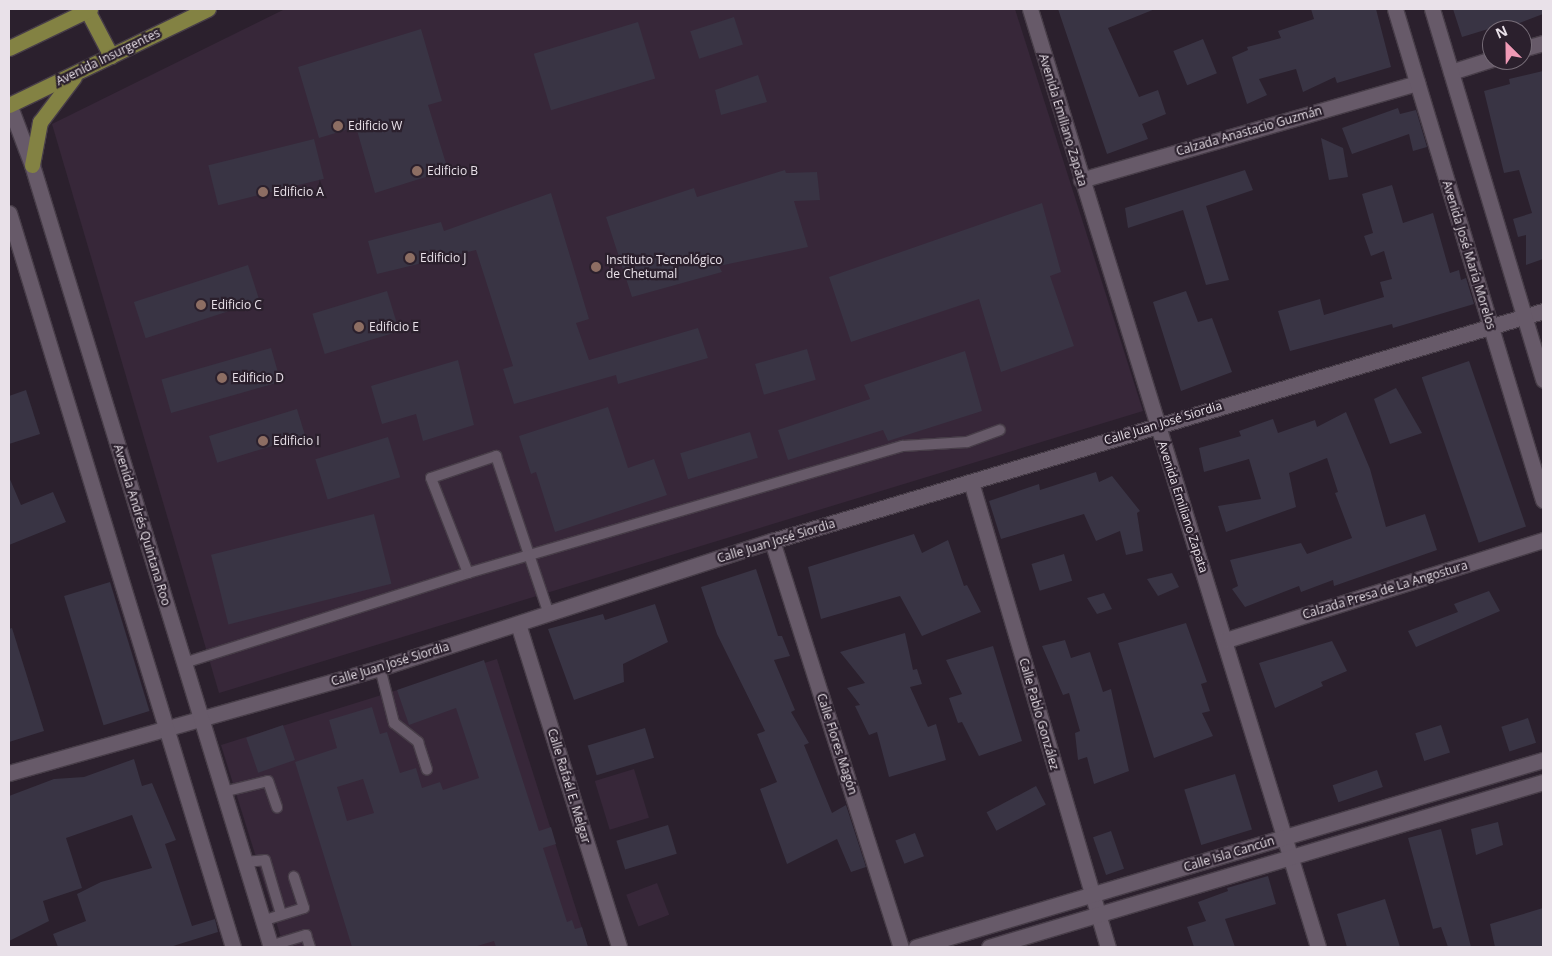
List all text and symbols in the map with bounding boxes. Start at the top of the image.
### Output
north arrow [1482,20,1532,70]
text: N [1492,21,1510,43]
street label: Avenida Insurgentes [54,26,162,88]
street label: Avenida Emiliano Zapata [1036,52,1090,188]
street label: Calzada Anastacio Guzmán [1174,103,1324,159]
place label: Edificio W [348,119,402,133]
marker: Edificio W [332,120,344,132]
place label: Edificio B [427,164,478,178]
marker: Edificio B [411,165,423,177]
street label: Avenida José María Morelos [1440,179,1498,331]
place label: Edificio A [273,185,324,199]
marker: Edificio A [257,186,269,198]
place label: Edificio J [420,251,466,265]
marker: Edificio J [404,252,416,264]
place label: Instituto Tecnológico de Chetumal [606,253,722,281]
marker: Instituto Tecnológico de Chetumal [590,261,602,273]
place label: Edificio C [211,298,262,312]
marker: Edificio C [195,299,207,311]
place label: Edificio E [369,320,419,334]
marker: Edificio E [353,321,365,333]
place label: Edificio D [232,371,284,385]
marker: Edificio D [216,372,228,384]
street label: Calle Juan José Siordia [1102,398,1224,448]
place label: Edificio I [273,434,320,448]
marker: Edificio I [257,435,269,447]
street label: Avenida Emiliano Zapata [1155,439,1211,575]
street label: Avenida Andrés Quintana Roo [111,443,173,607]
street label: Calle Juan José Siordia [715,516,837,566]
street label: Calzada Presa de La Angostura [1301,558,1469,622]
street label: Calle Juan José Siordia [329,639,451,689]
street label: Calle Pablo González [1016,656,1062,772]
street label: Calle Flores Magón [814,692,860,796]
street label: Calle Rafaél E. Melgar [545,727,593,845]
street label: Calle Isla Cancún [1182,833,1276,875]

